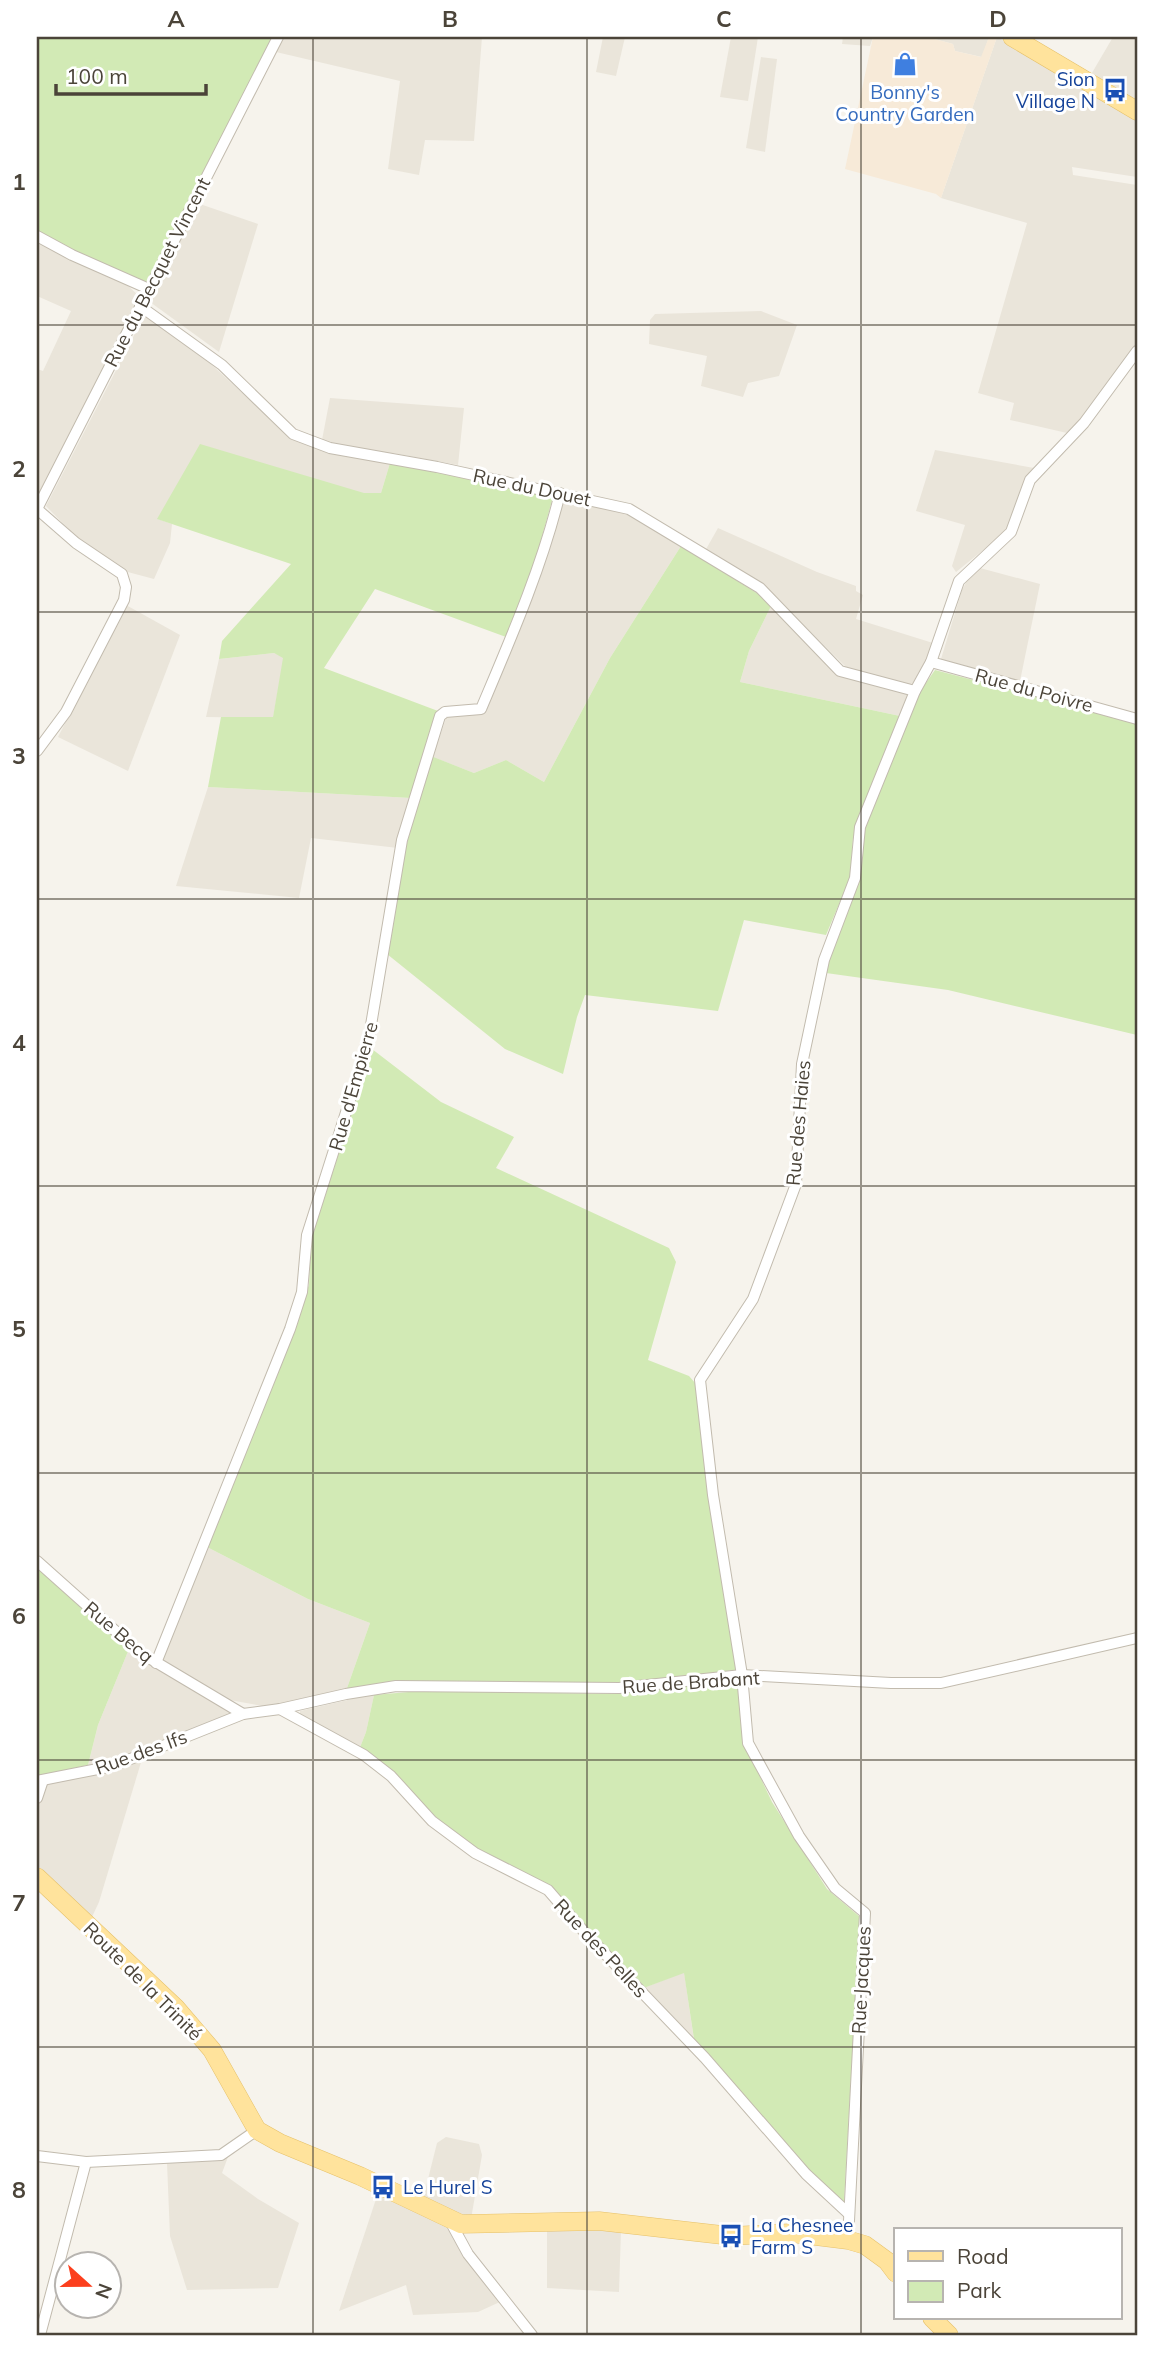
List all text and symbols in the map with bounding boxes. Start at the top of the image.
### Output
text: A [167,4,185,33]
text: B [442,4,458,33]
text: C [716,4,732,33]
text: D [989,4,1007,33]
shop icon: Bonny's Country Garden [891,50,919,78]
scale bar [56,52,206,96]
text: 100 m [66,63,128,89]
place label: Sion Village N [1016,67,1095,113]
bus stop icon: Sion Village N [1101,76,1129,104]
place label: Bonny's Country Garden [835,80,975,126]
text: 1 [12,167,26,196]
street label: Rue du Becquet Vincent [99,173,215,371]
text: 2 [12,454,26,483]
street label: Rue du Douet [471,463,593,511]
street label: Rue du Poivre [972,663,1096,717]
text: 3 [12,741,26,770]
street label: Rue d'Empierre [323,1019,383,1153]
text: 4 [12,1028,26,1057]
street label: Rue des Haies [781,1059,815,1187]
text: 5 [12,1314,26,1343]
street label: Rue Becq [79,1596,159,1668]
text: 6 [12,1601,26,1630]
street label: Rue de Brabant [621,1665,761,1699]
street label: Rue des Ifs [92,1724,190,1780]
text: 7 [12,1888,26,1917]
street label: Rue des Pelles [549,1894,653,2002]
street label: Route de la Trinité [79,1917,207,2045]
street label: Rue Jacques [846,1925,876,2035]
bus stop icon: Le Hurel S [369,2173,397,2201]
text: 8 [12,2175,26,2204]
place label: Le Hurel S [403,2175,493,2199]
place label: La Chesnee Farm S [751,2213,853,2259]
bus stop icon: La Chesnee Farm S [717,2222,745,2250]
legend [894,2228,1122,2320]
text: Road [957,2243,1008,2269]
north arrow [52,2250,122,2320]
text: Park [957,2277,1001,2303]
text: N [90,2280,118,2302]

